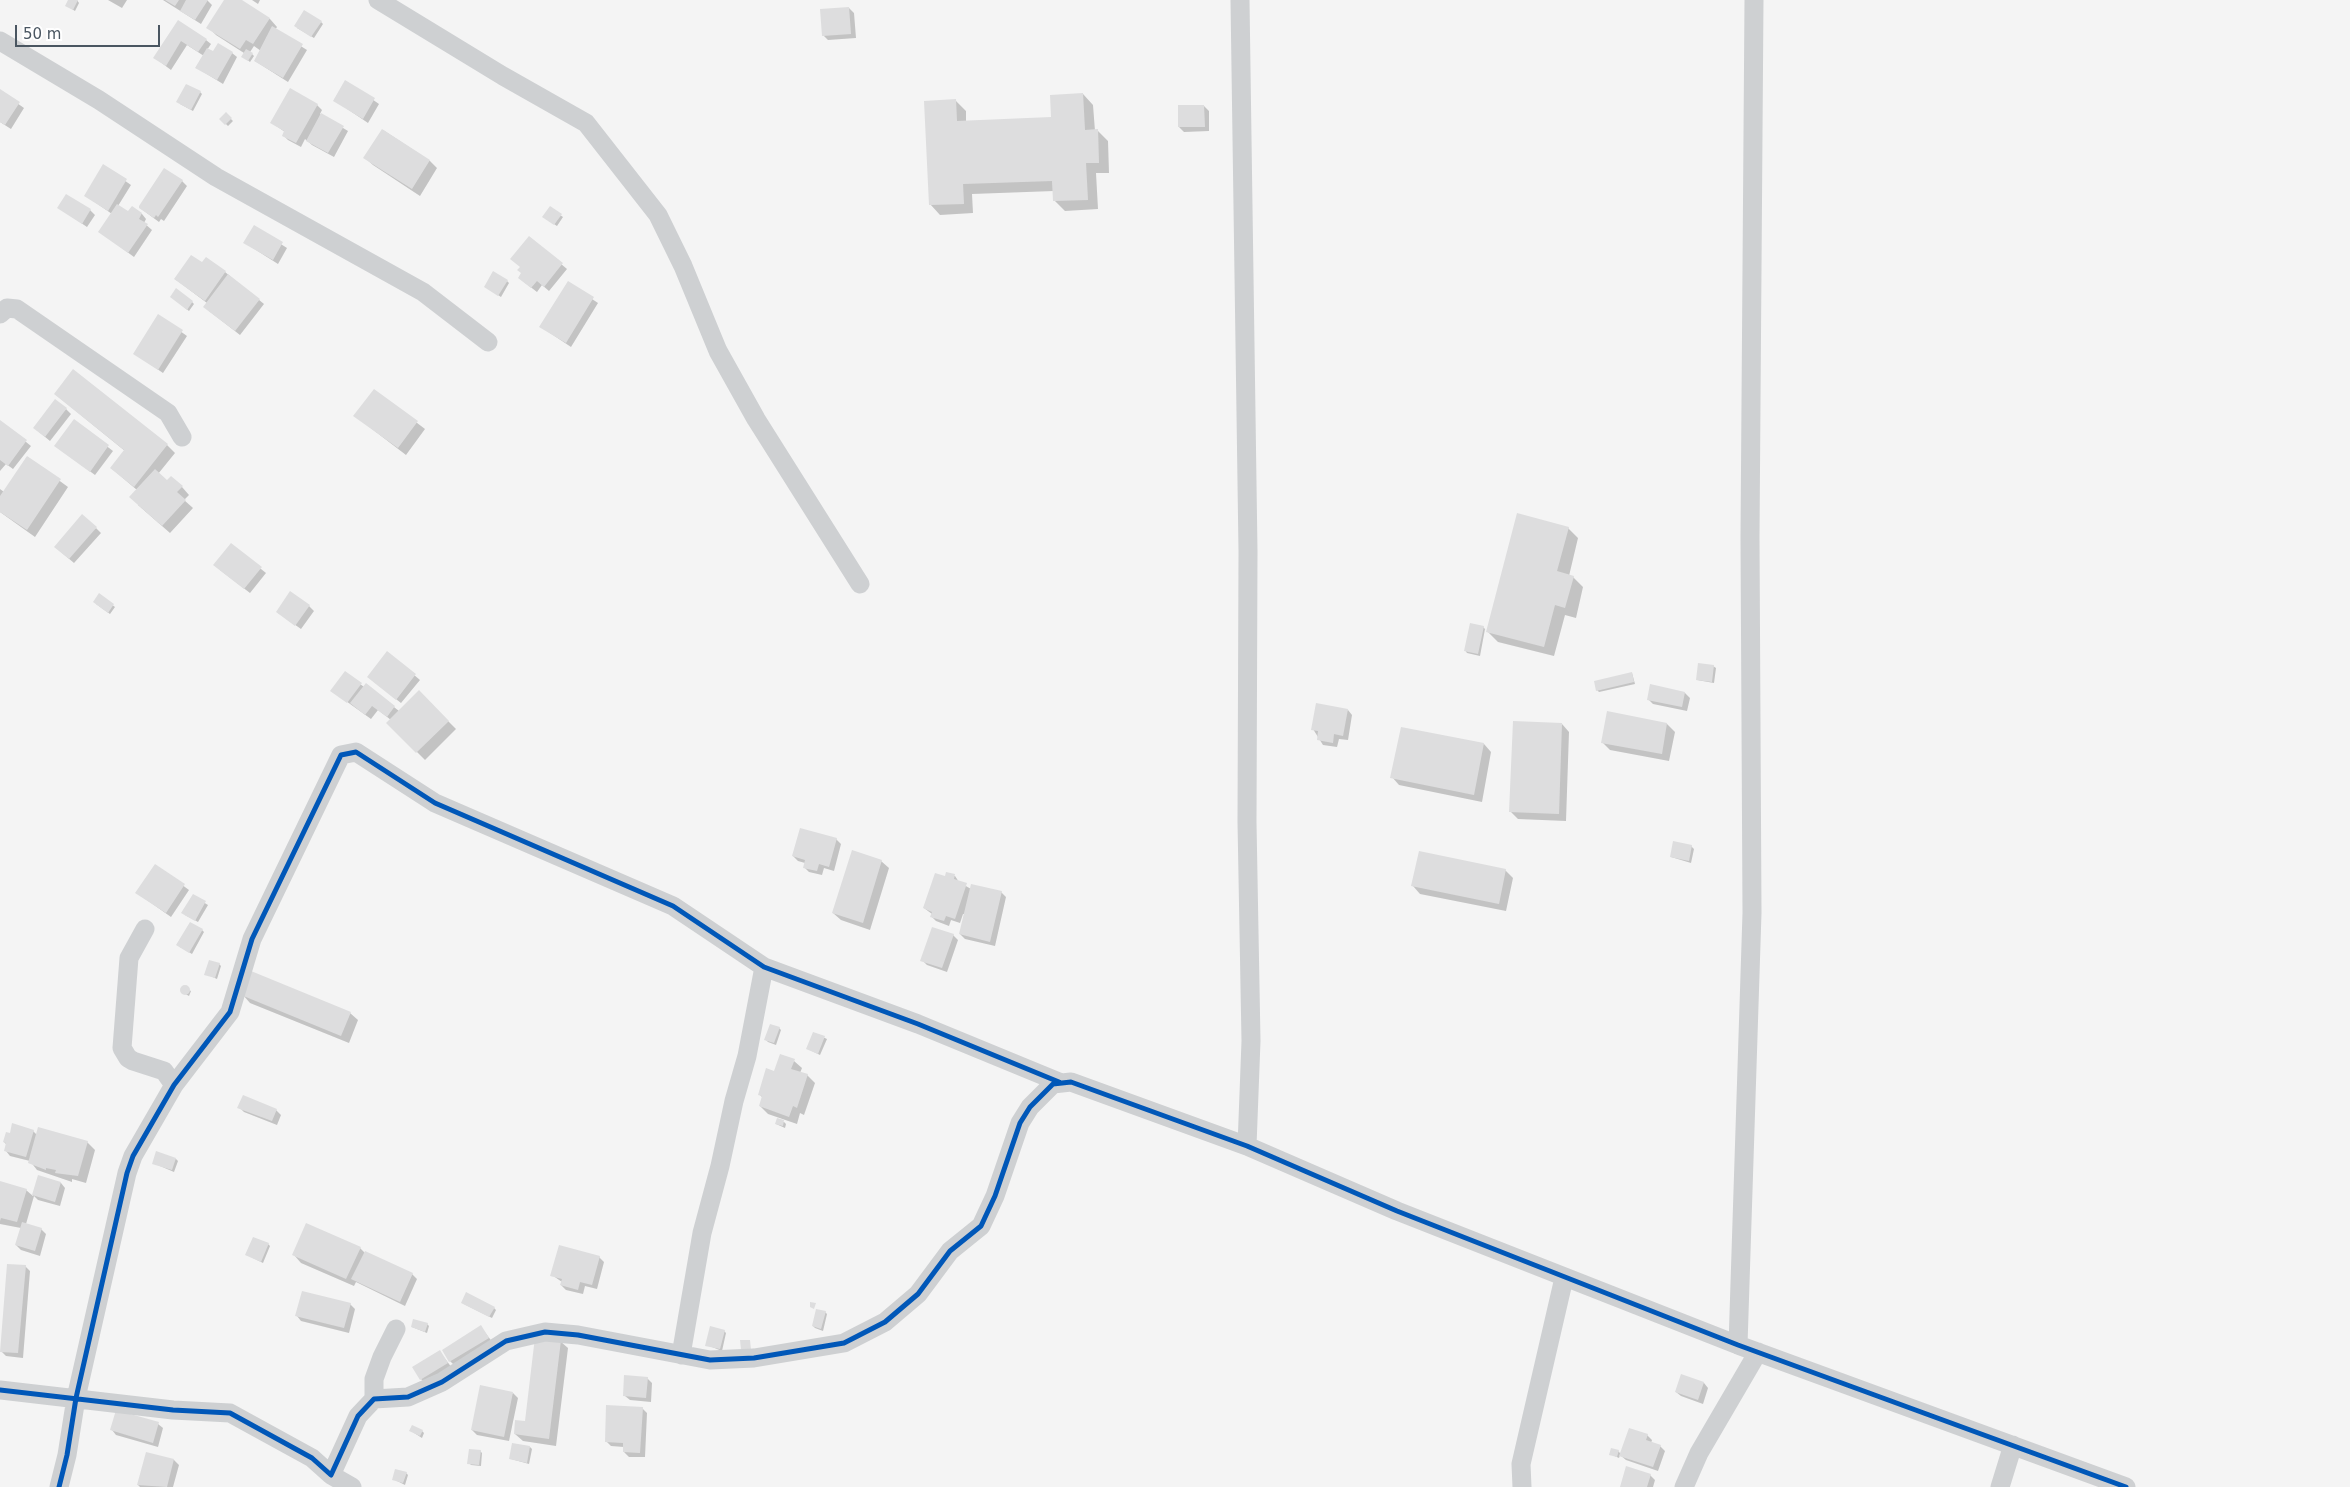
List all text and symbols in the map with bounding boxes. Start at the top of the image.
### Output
scale bar [18,15,162,47]
text: 50 m [23,25,61,43]

